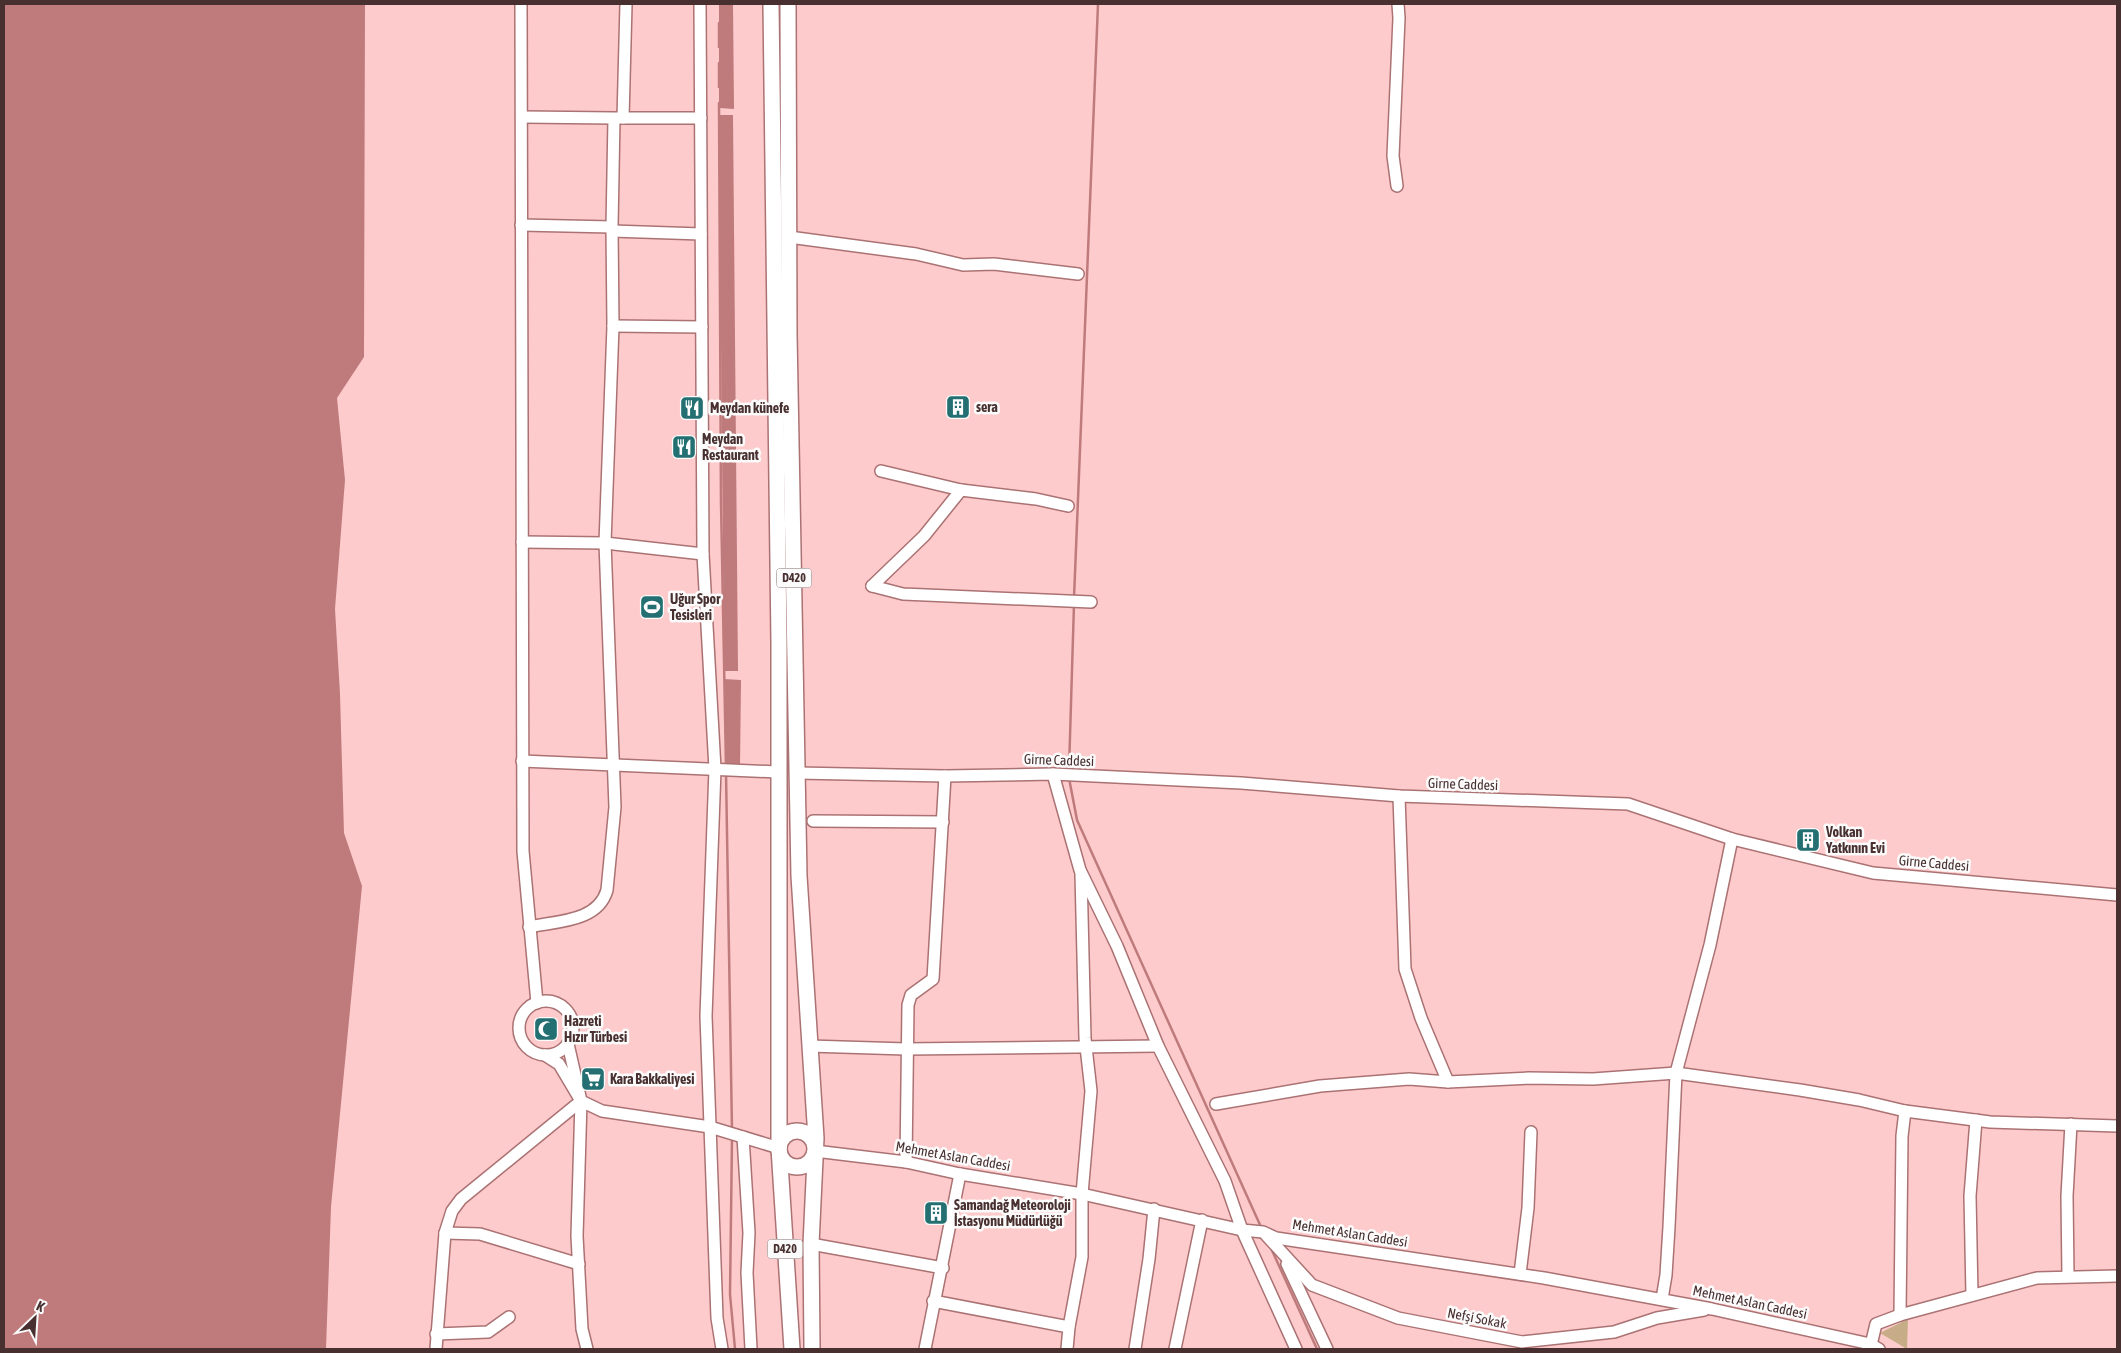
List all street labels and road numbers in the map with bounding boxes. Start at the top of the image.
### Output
road number: D420 [776,568,812,588]
street label: Girne Caddesi [1024,751,1094,769]
street label: Girne Caddesi [1428,775,1498,793]
street label: Girne Caddesi [1898,852,1970,874]
street label: Mehmet Aslan Caddesi [894,1138,1012,1174]
street label: Mehmet Aslan Caddesi [1291,1216,1409,1250]
road number: D420 [768,1240,802,1258]
street label: Mehmet Aslan Caddesi [1691,1282,1809,1322]
street label: Nefşi Sokak [1446,1304,1508,1332]

